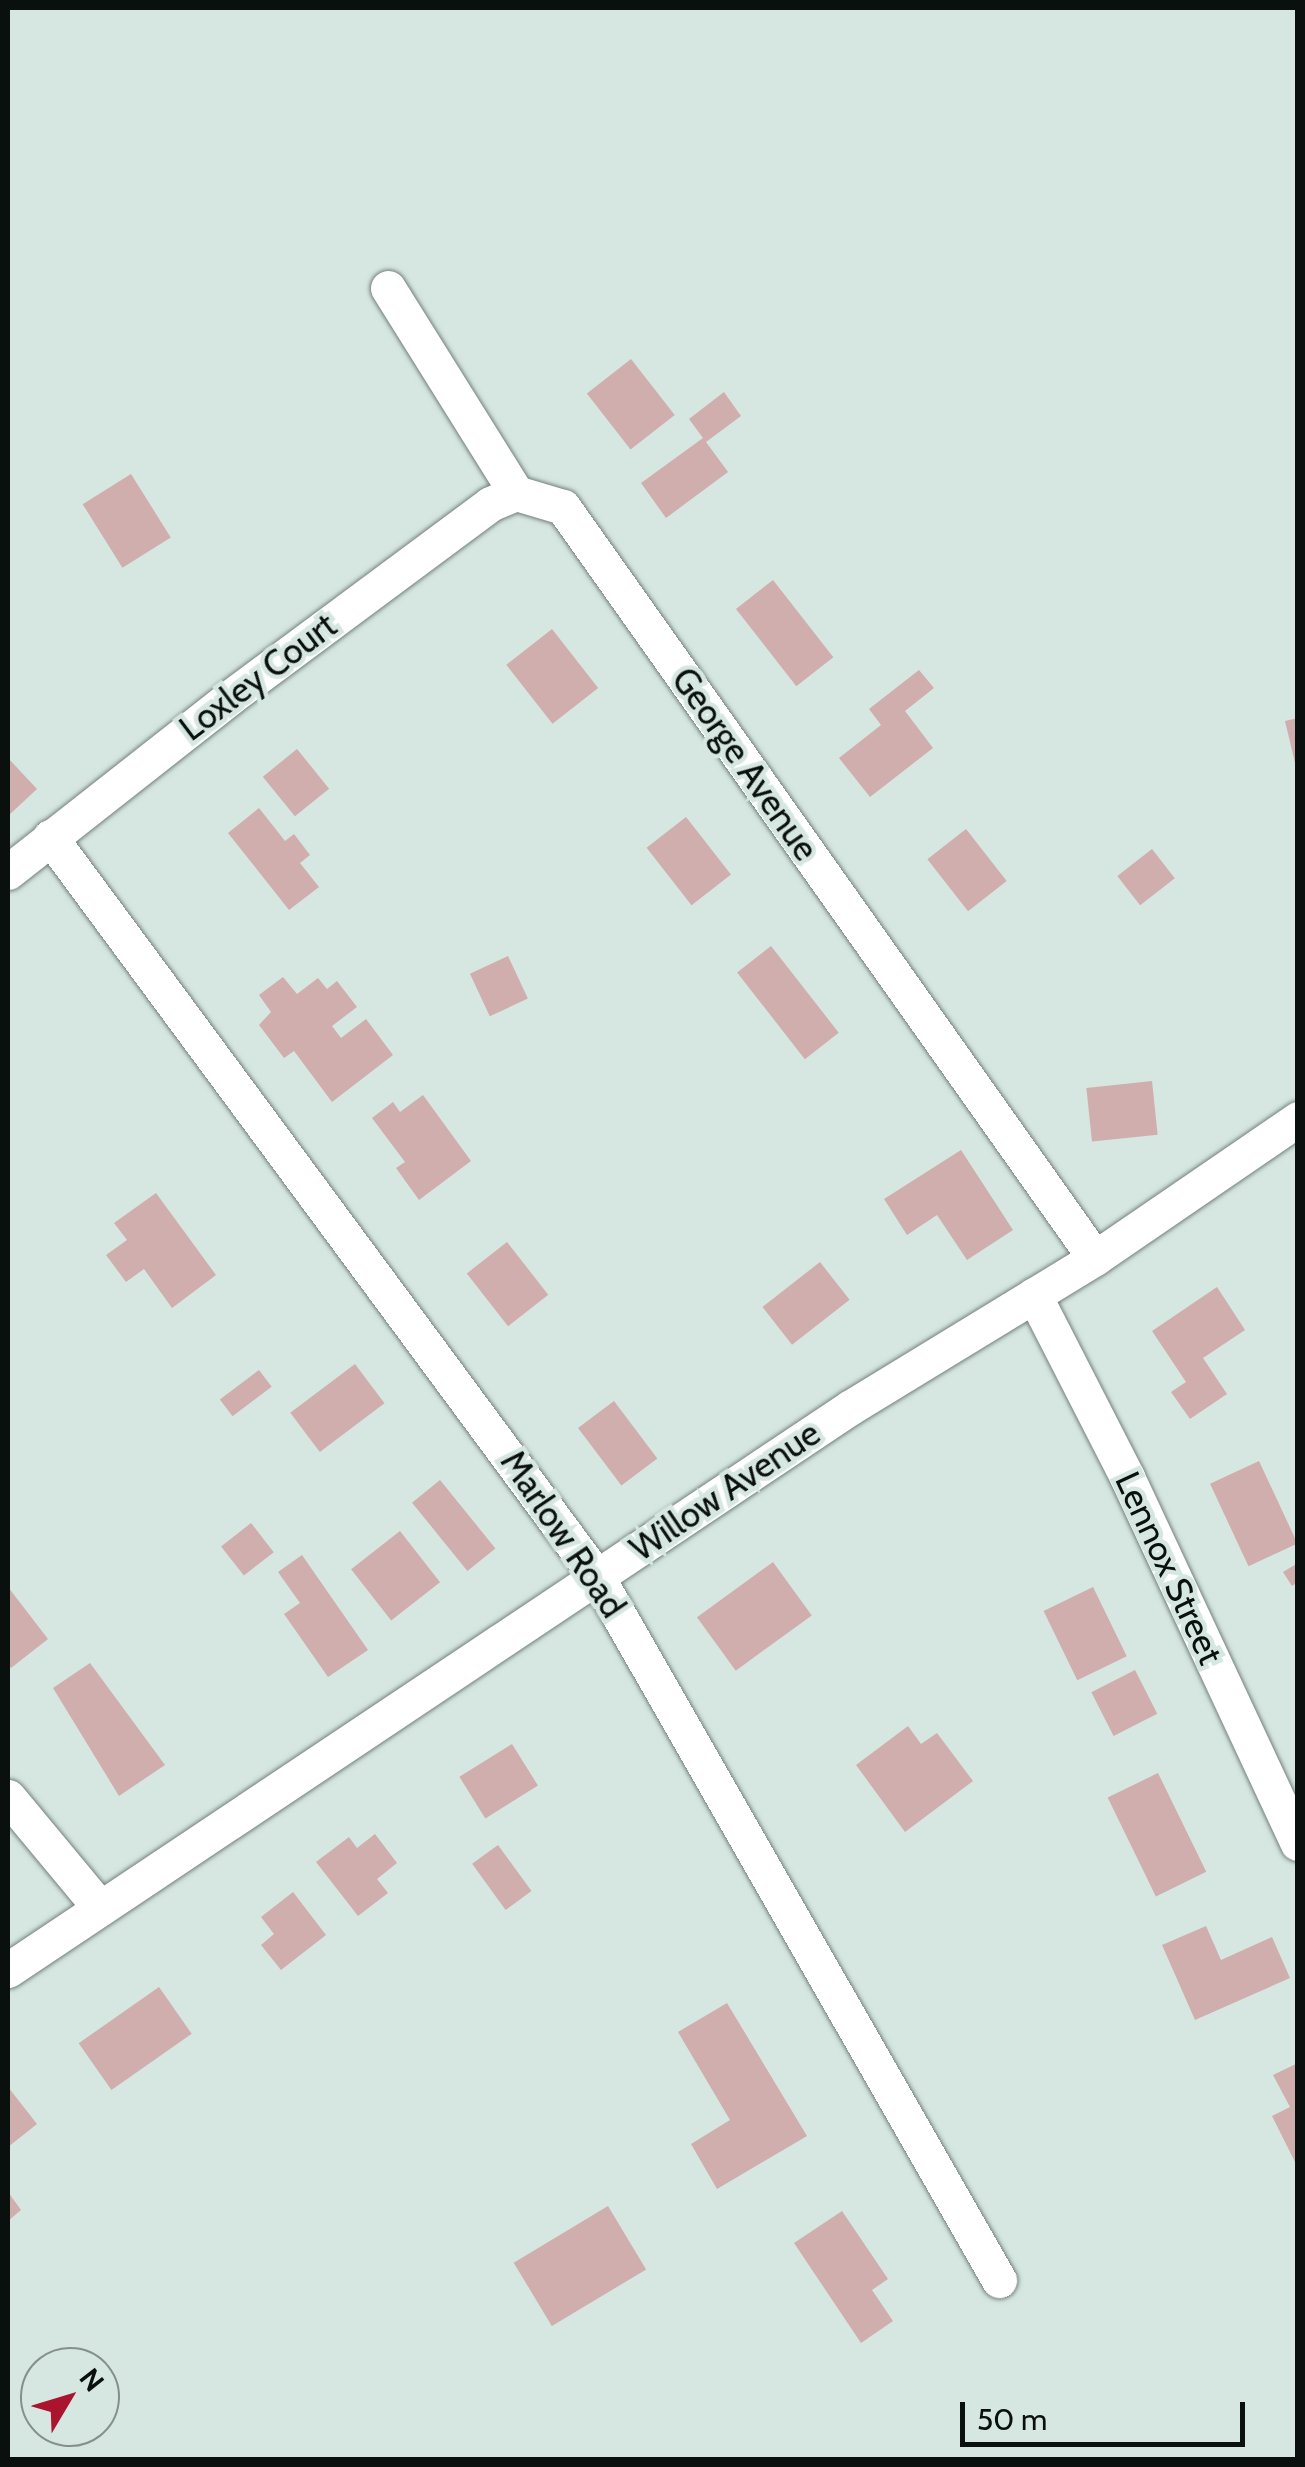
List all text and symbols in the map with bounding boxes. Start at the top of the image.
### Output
street label: Loxley Court [171,604,345,750]
street label: George Avenue [663,660,827,868]
street label: Willow Avenue [622,1412,828,1570]
street label: Marlow Road [492,1443,634,1625]
street label: Lennox Street [1106,1465,1232,1671]
north arrow [20,2347,120,2447]
text: N [73,2361,112,2398]
scale bar [965,2382,1250,2444]
text: 50 m [977,2401,1047,2438]

